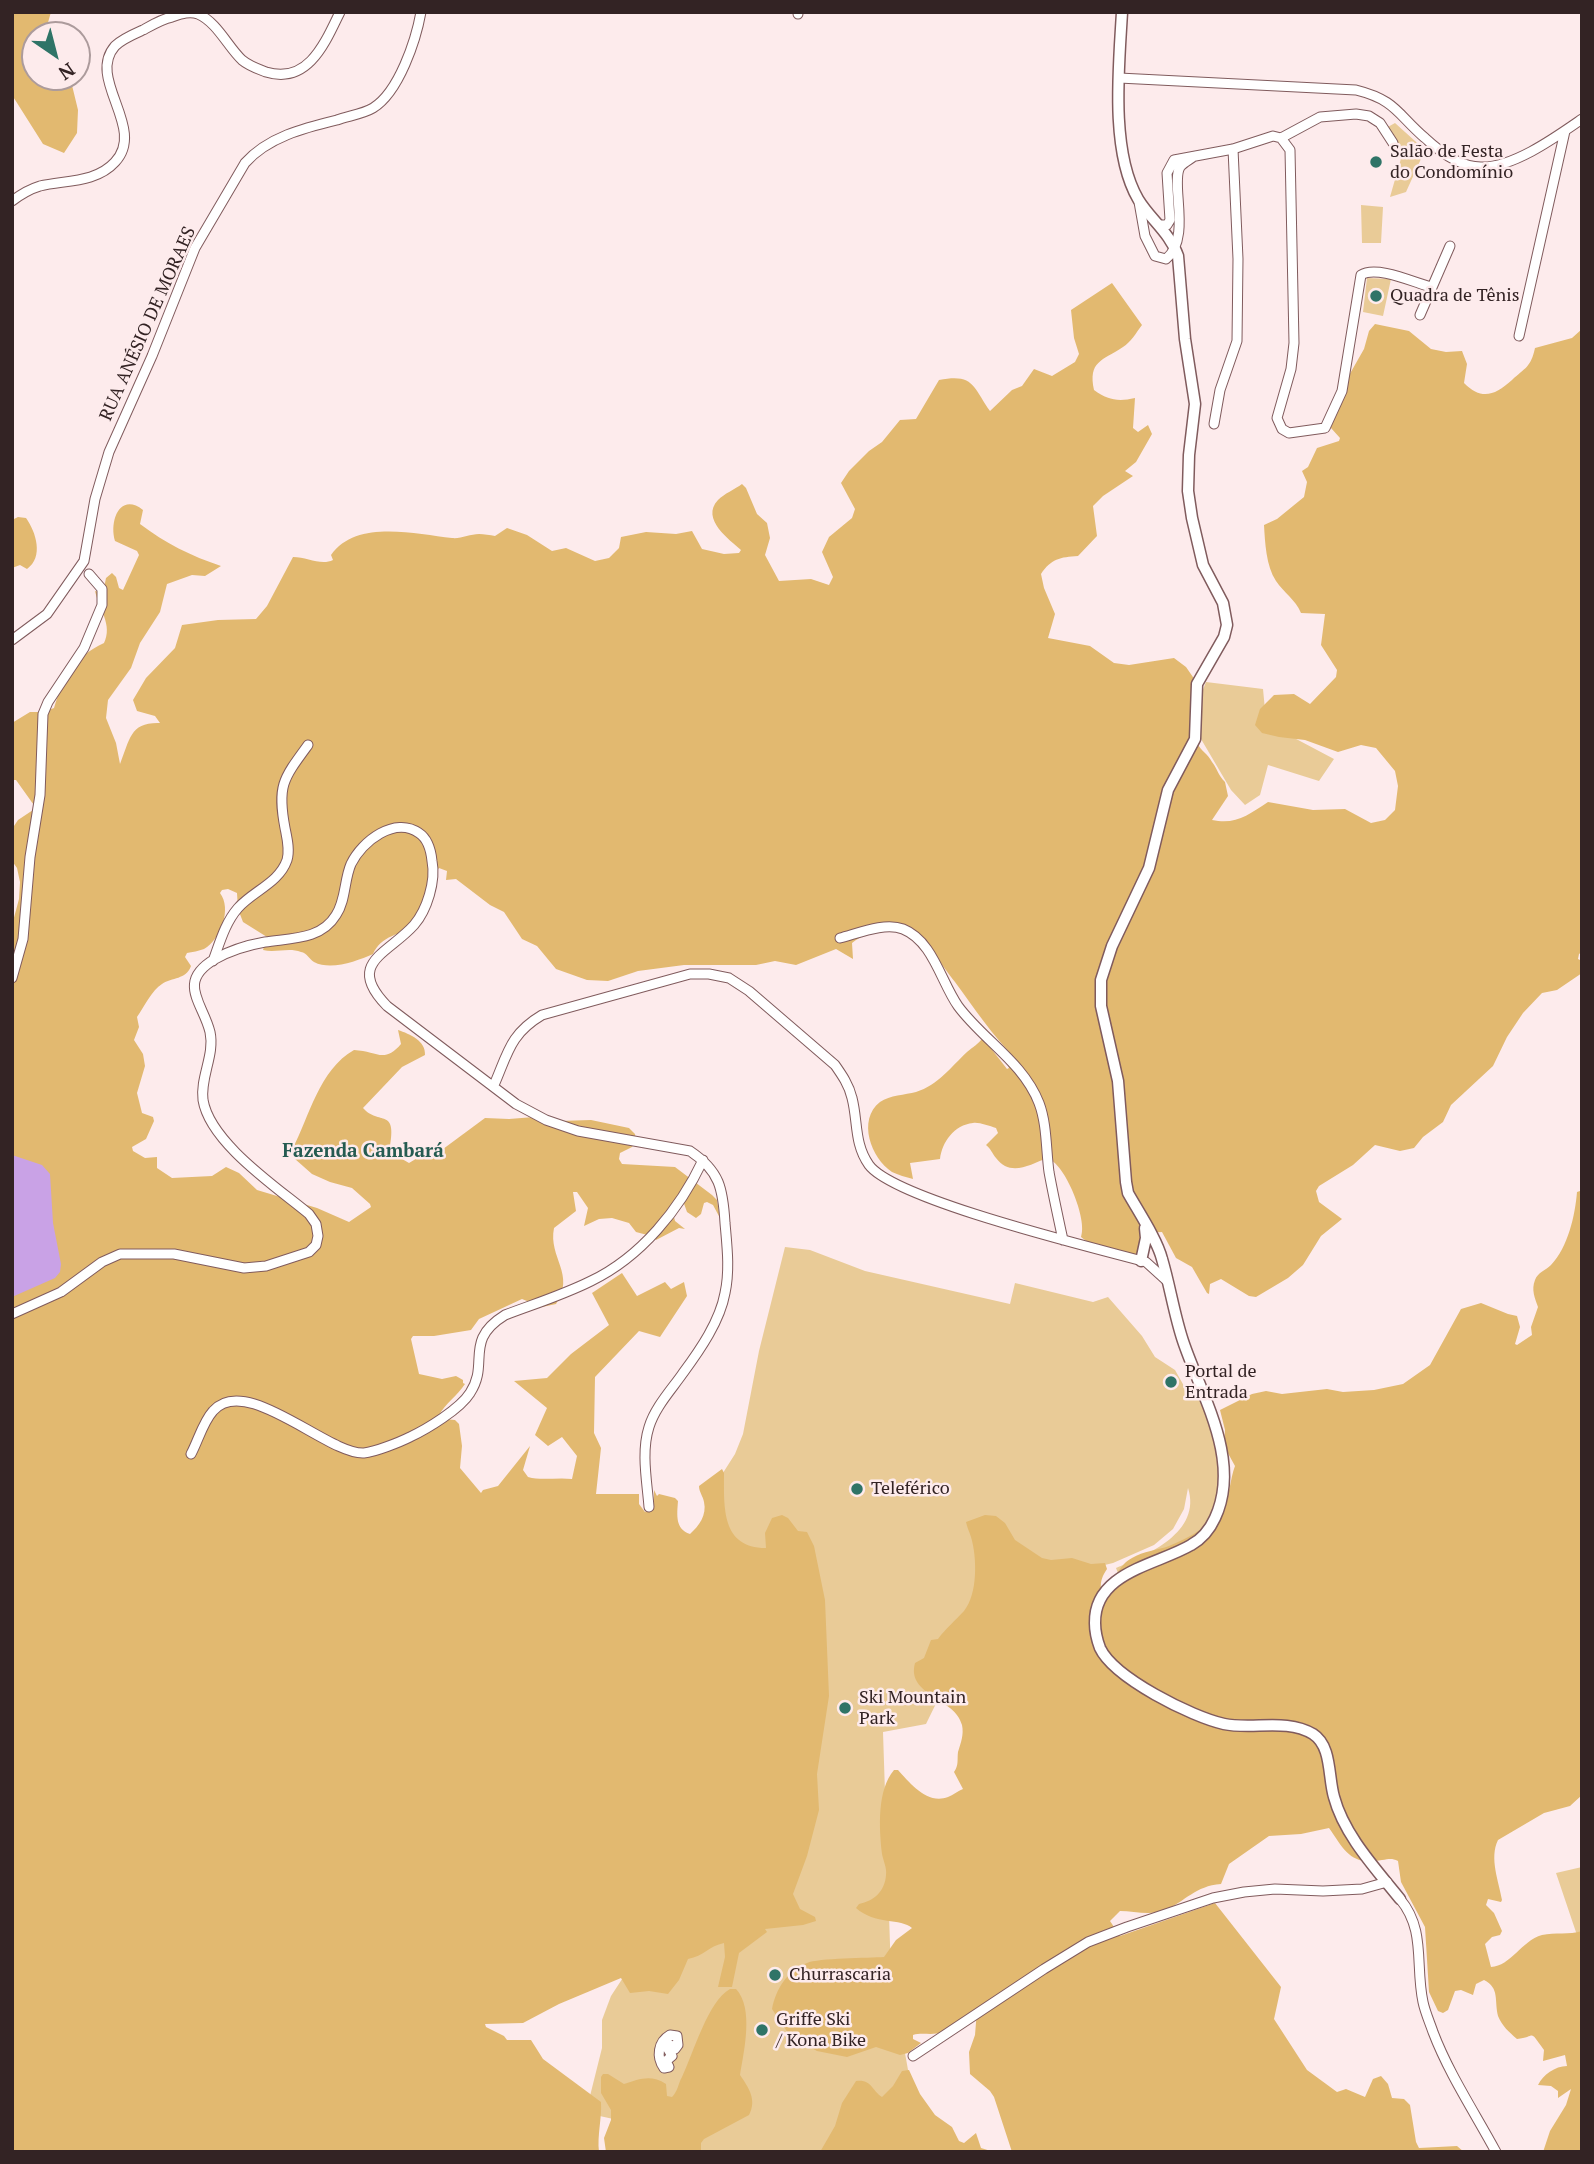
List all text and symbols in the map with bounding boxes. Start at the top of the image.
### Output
north arrow [21,21,91,91]
text: N [54,58,80,86]
place label: Salão de Festa do Condomínio [1390,141,1513,184]
marker: Salão de Festa do Condomínio [1368,154,1384,170]
street label: RUA ANÉSIO DE MORAES [95,224,201,424]
place label: Quadra de Tênis [1390,285,1519,307]
marker: Quadra de Tênis [1368,288,1384,304]
district label: Fazenda Cambará [282,1141,444,1163]
place label: Portal de Entrada [1185,1361,1257,1404]
marker: Portal de Entrada [1163,1374,1179,1390]
place label: Teleférico [871,1478,950,1500]
marker: Teleférico [849,1481,865,1497]
place label: Ski Mountain Park [859,1687,966,1730]
marker: Ski Mountain Park [837,1700,853,1716]
place label: Churrascaria [789,1964,891,1986]
marker: Churrascaria [767,1967,783,1983]
place label: Griffe Ski / Kona Bike [776,2009,866,2052]
marker: Griffe Ski / Kona Bike [754,2022,770,2038]

